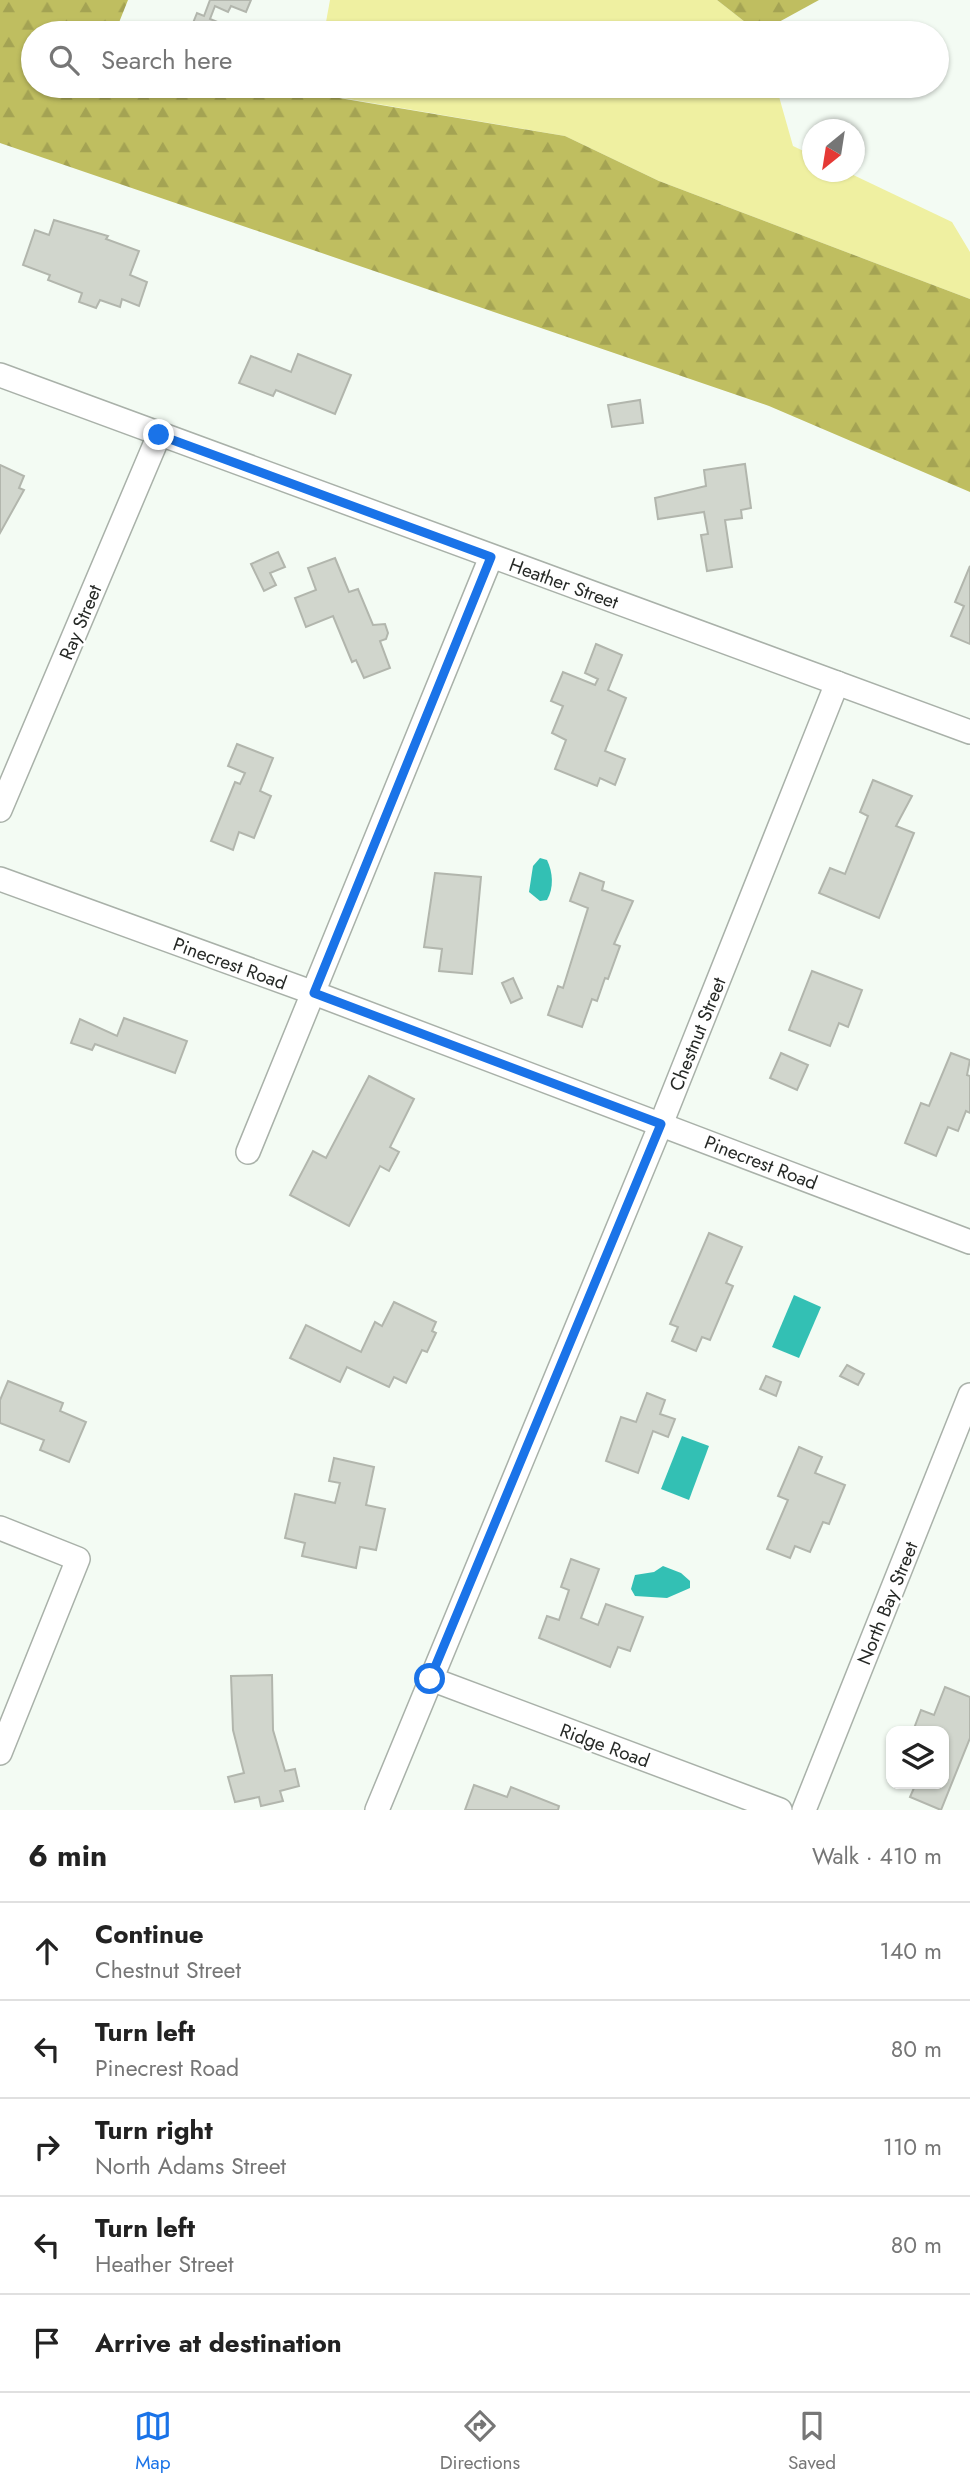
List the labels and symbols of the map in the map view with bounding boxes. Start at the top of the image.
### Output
north arrow [802,119,865,182]
route end [143,419,174,450]
street label: Heather Street [505,551,623,616]
street label: Ray Street [53,580,109,664]
street label: Pinecrest Road [169,930,290,997]
street label: Chestnut Street [662,973,733,1095]
street label: Pinecrest Road [700,1129,821,1196]
street label: North Bay Street [850,1537,925,1669]
route start [414,1663,445,1694]
street label: Ridge Road [556,1717,653,1774]

